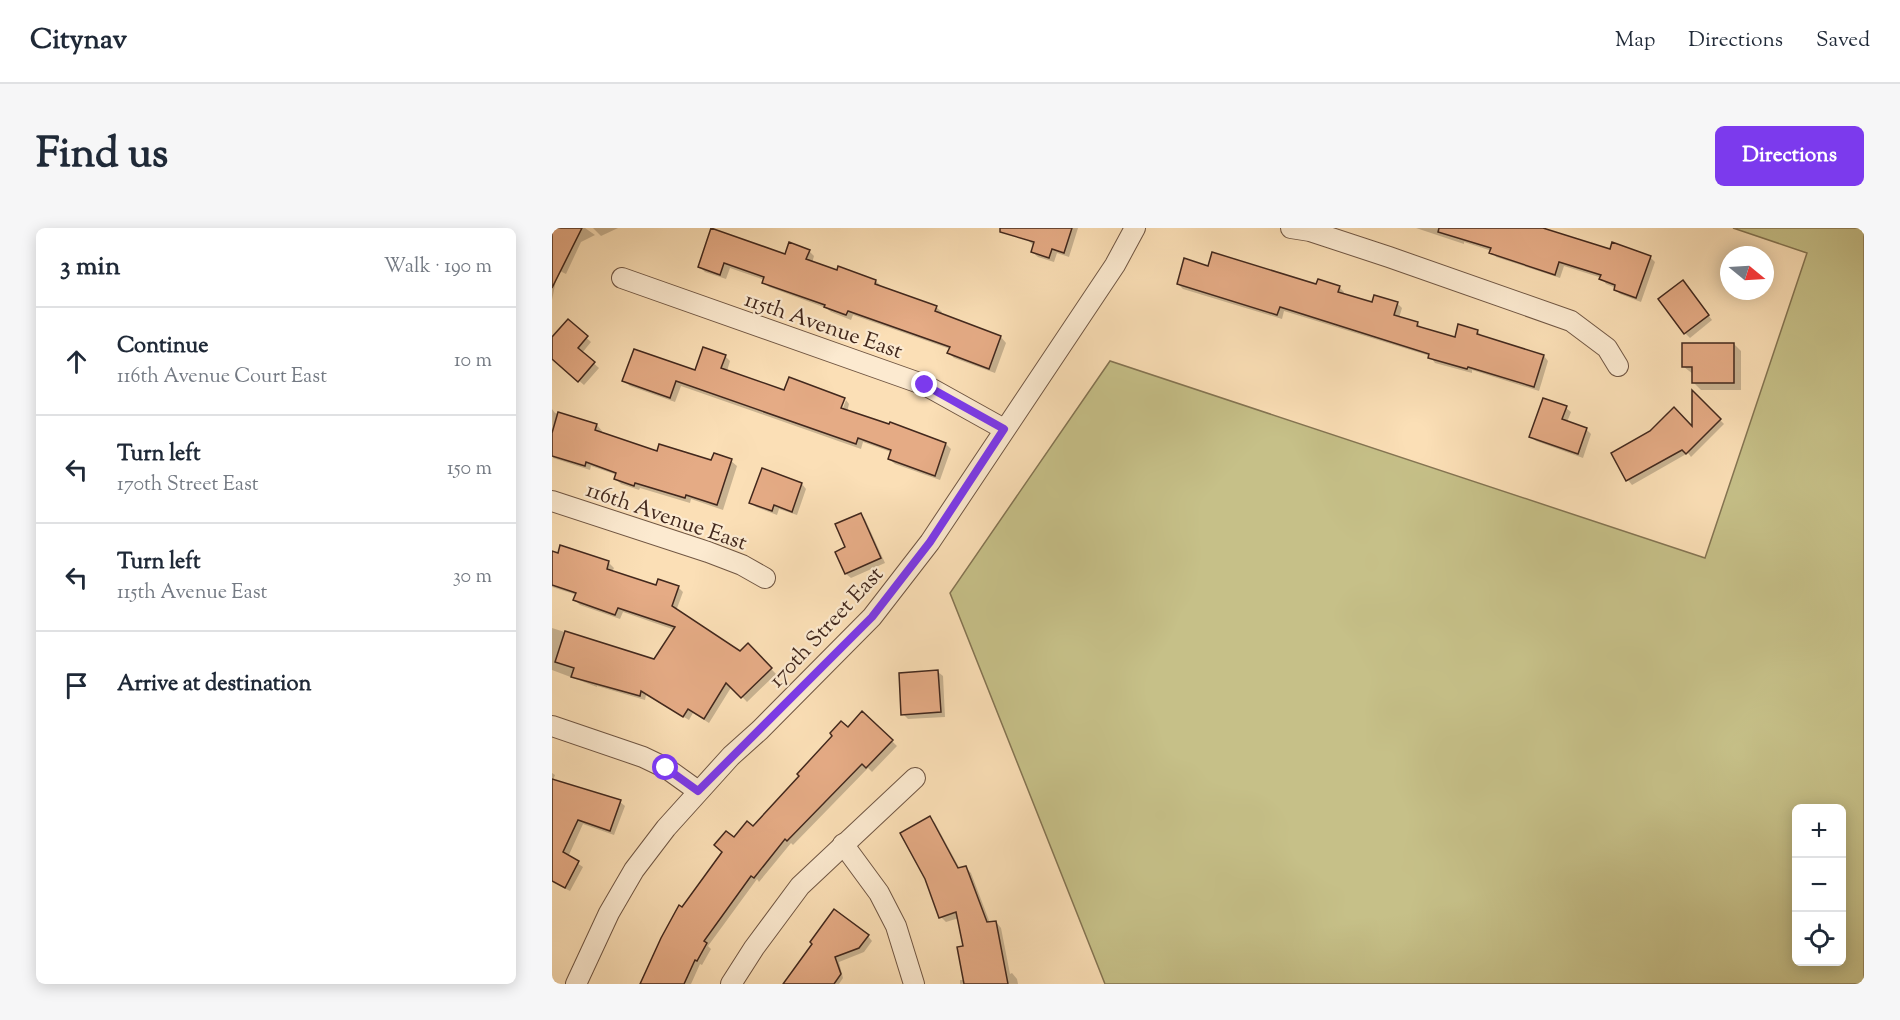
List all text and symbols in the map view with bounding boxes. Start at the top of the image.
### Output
text: Citynav [30,21,127,61]
text: Map [1615,26,1655,56]
text: Directions [1688,26,1783,56]
text: Saved [1816,26,1870,56]
text: Find us [36,126,168,186]
button: Directions [1715,126,1864,186]
north arrow [1720,246,1774,300]
text: 3 min [60,249,120,286]
text: Walk · 190 m [384,253,492,282]
street label: 115th Avenue East [740,285,907,369]
text: Continue [117,331,208,363]
icon: ahead [60,345,93,378]
text: 10 m [454,347,492,376]
text: 116th Avenue Court East [117,363,327,392]
route end [911,371,937,397]
text: Turn left [117,439,200,471]
icon: left [60,453,93,486]
text: 150 m [447,455,492,484]
text: 170th Street East [117,471,259,500]
street label: 116th Avenue East [581,475,751,561]
text: Turn left [117,547,200,579]
street label: 170th Street East [762,560,892,696]
icon: left [60,561,93,594]
text: 30 m [453,563,492,592]
text: 115th Avenue East [117,579,267,608]
icon: arrive [60,669,93,702]
text: Arrive at destination [117,669,312,701]
route start [652,754,678,780]
map controls [1792,804,1846,966]
button: + [1792,804,1846,858]
button: − [1792,858,1846,912]
button: locate [1792,912,1846,966]

